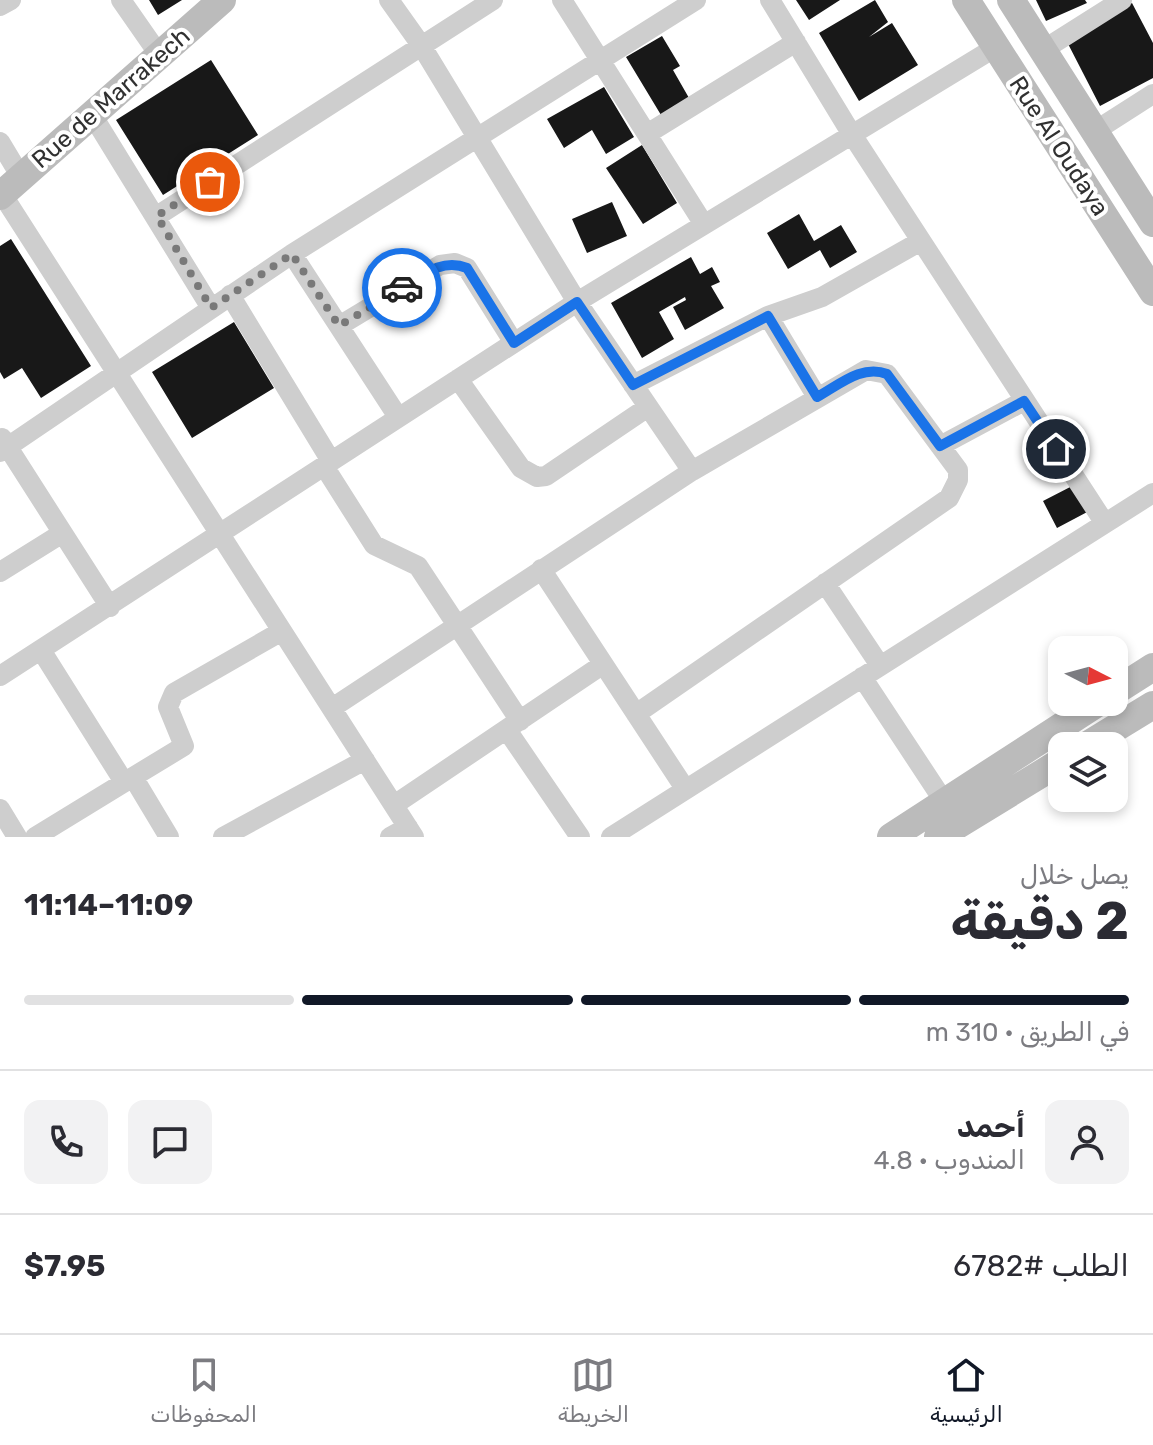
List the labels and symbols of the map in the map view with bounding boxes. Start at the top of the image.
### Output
street label: Rue de Marrakech [26,22,196,174]
street label: Rue Al Oudaya [1004,71,1114,221]
pin [176,148,244,216]
courier [362,248,442,328]
pin [1022,415,1090,483]
north arrow [1048,636,1128,716]

